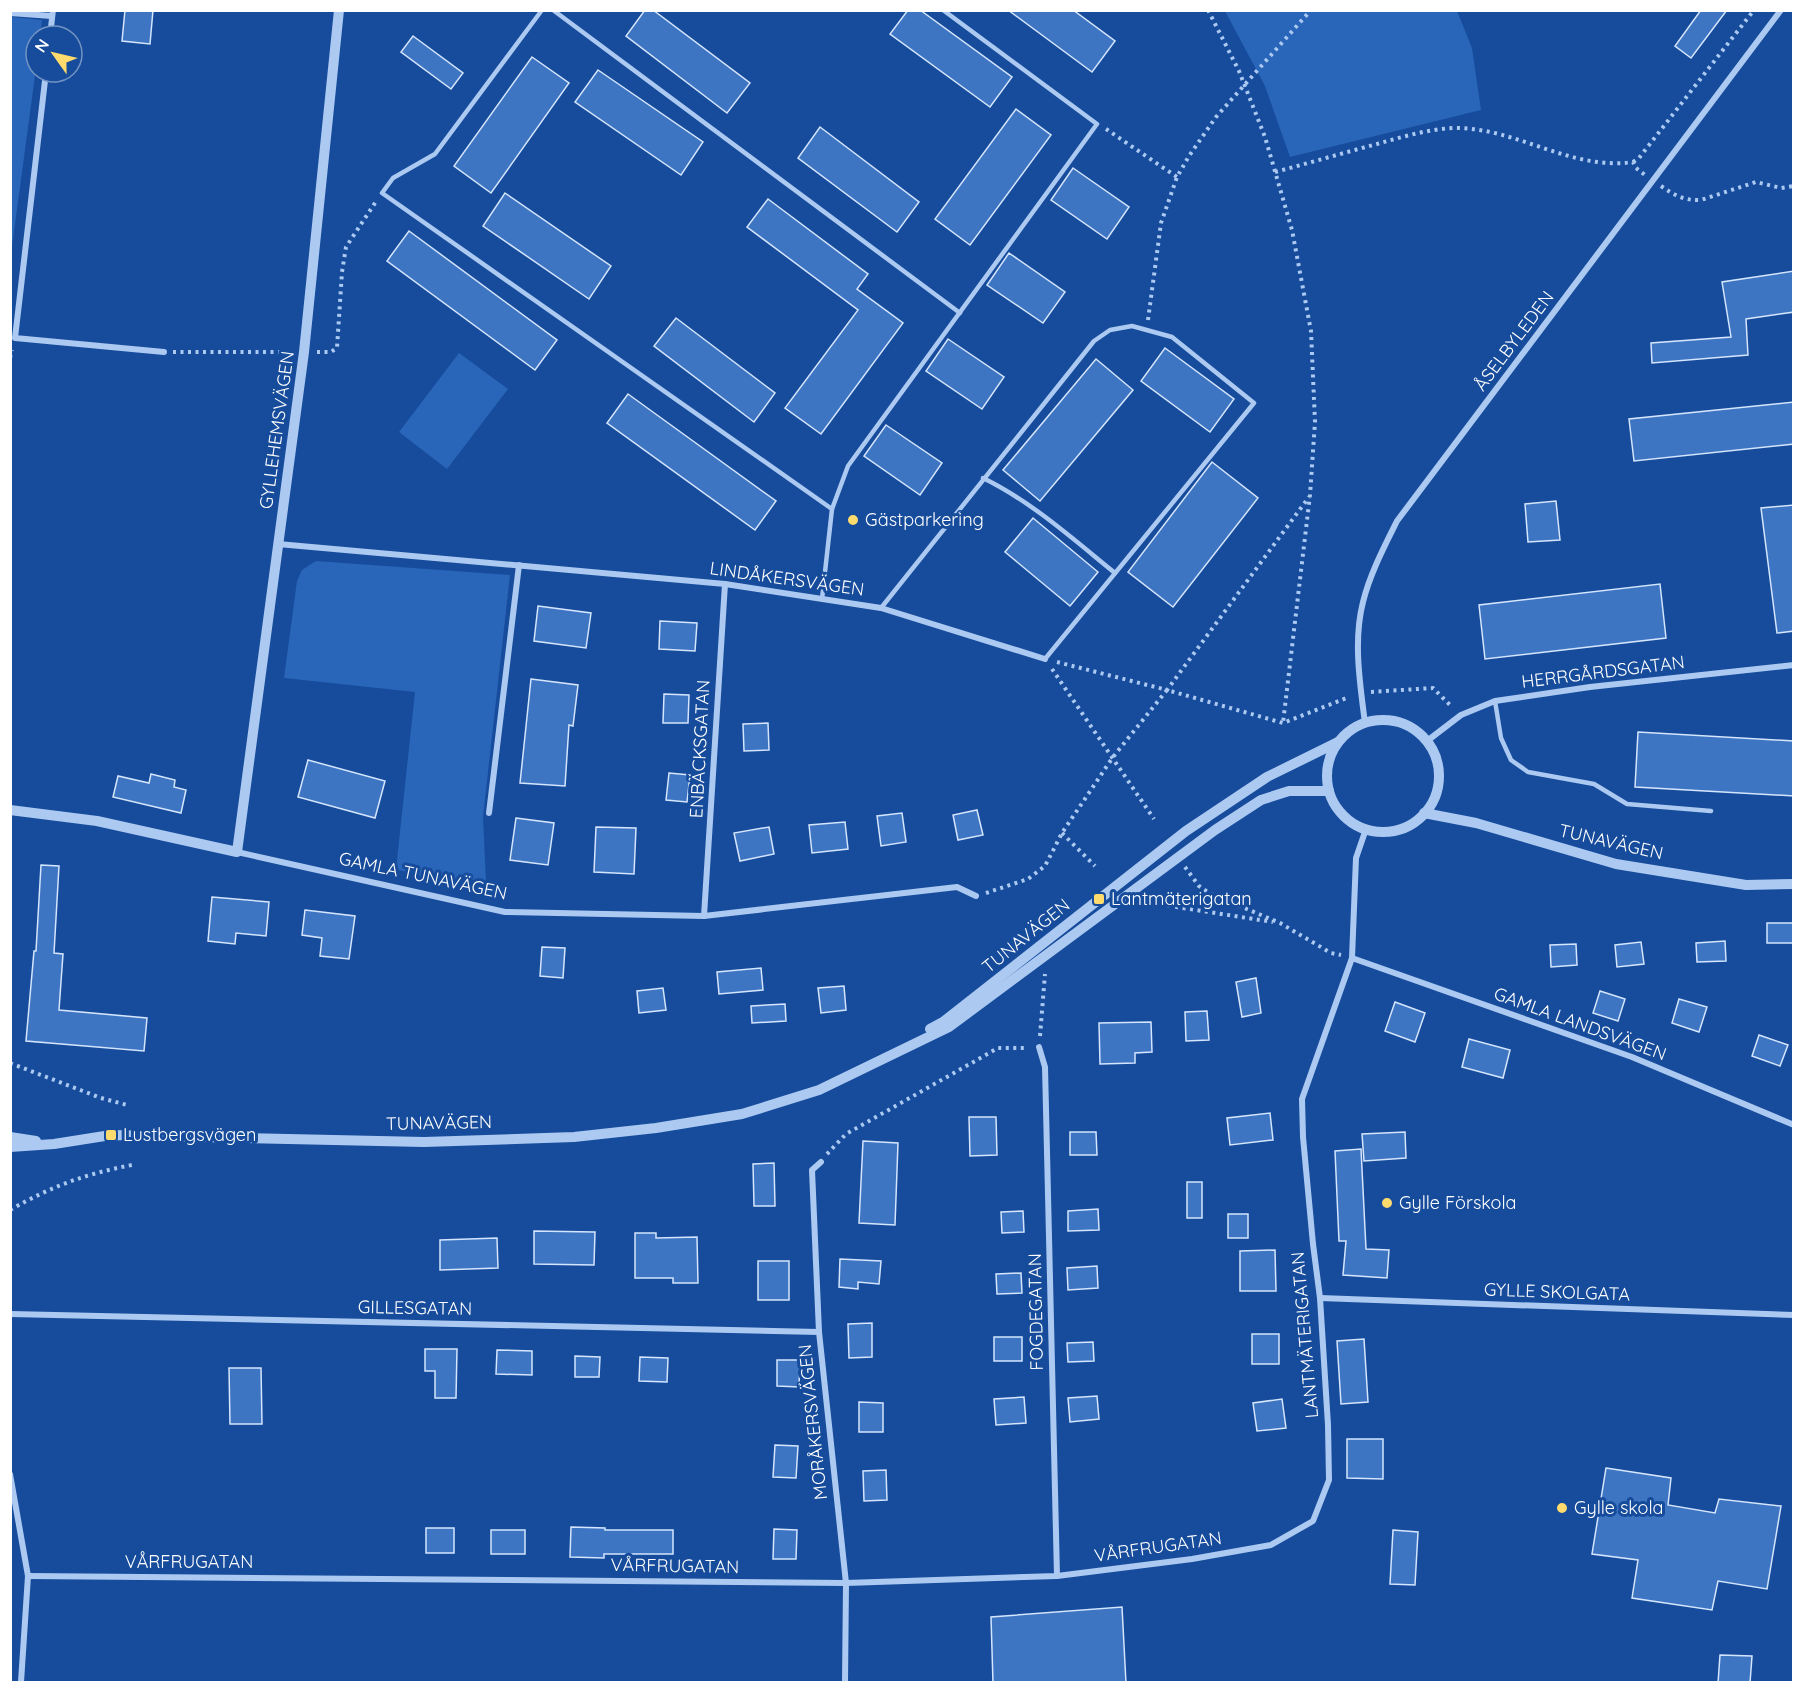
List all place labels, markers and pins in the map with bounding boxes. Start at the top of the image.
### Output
place label: Gästparkering [865,508,984,531]
marker: Gästparkering [846,513,860,527]
place label: Lantmäterigatan [1111,887,1252,910]
marker: Lantmäterigatan [1092,892,1106,906]
place label: Lustbergsvägen [123,1123,256,1146]
marker: Lustbergsvägen [104,1128,118,1142]
place label: Gylle Förskola [1399,1191,1517,1214]
marker: Gylle Förskola [1380,1196,1394,1210]
place label: Gylle skola [1574,1496,1664,1519]
marker: Gylle skola [1555,1501,1569,1515]

